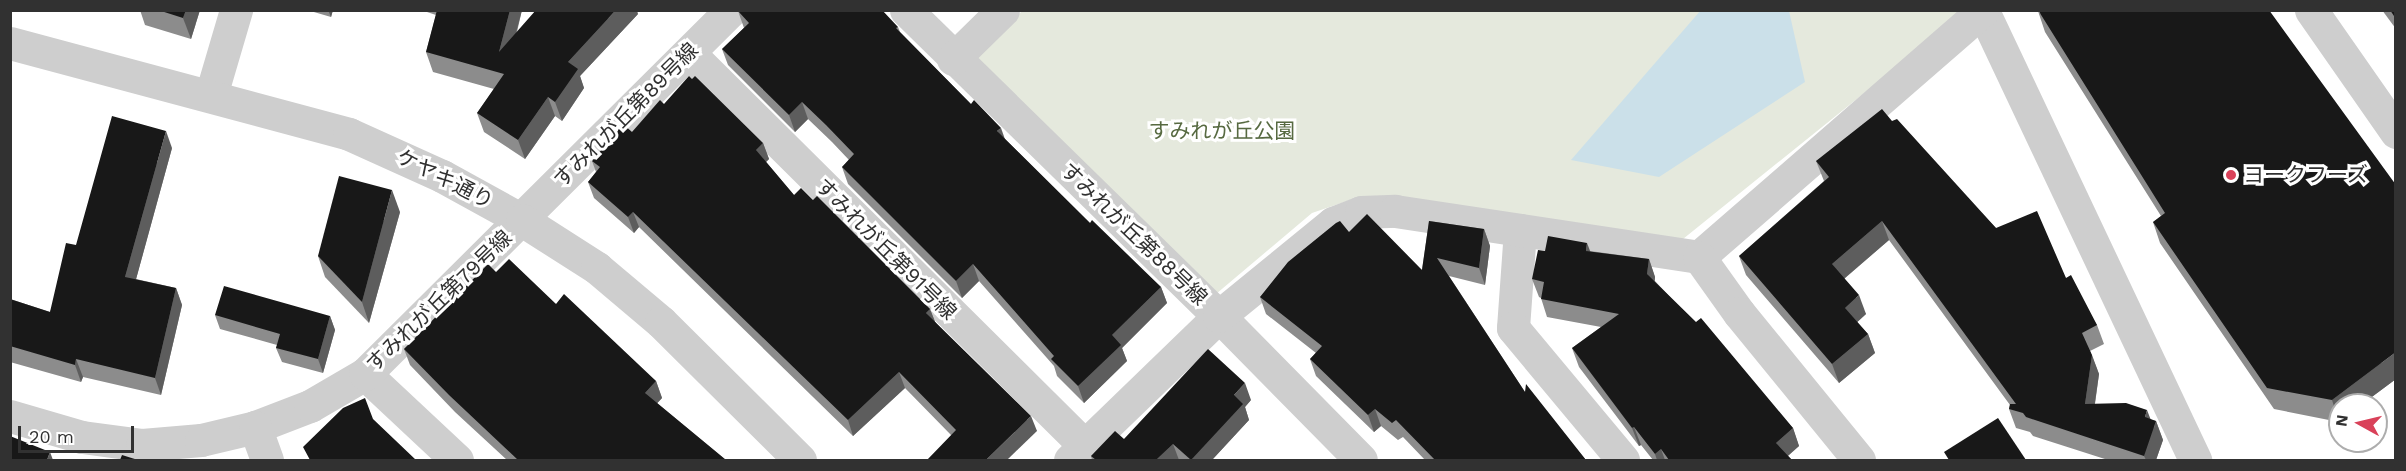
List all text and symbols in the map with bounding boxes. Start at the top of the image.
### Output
street label: すみれが丘第89号線 [549,38,703,192]
park label: すみれが丘公園 [1149,118,1295,144]
street label: ケヤキ通り [393,144,497,214]
street label: すみれが丘第88号線 [1056,158,1212,310]
place label: ヨークフーズ [2243,162,2369,188]
marker: ヨークフーズ [2224,168,2238,182]
street label: すみれが丘第91号線 [810,173,962,325]
street label: すみれが丘第79号線 [361,225,517,377]
north arrow [2328,393,2388,453]
scale bar [21,414,136,452]
text: N [2331,414,2352,428]
text: 20 m [29,426,74,447]

